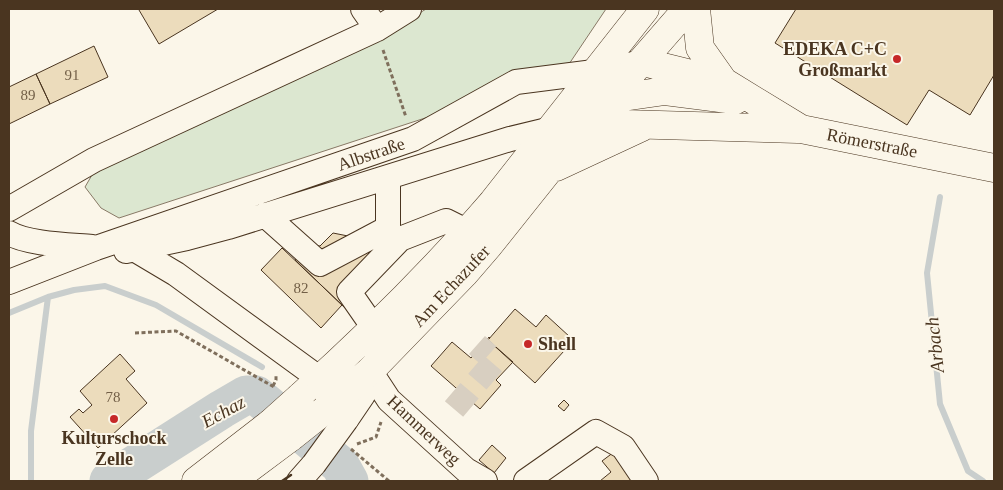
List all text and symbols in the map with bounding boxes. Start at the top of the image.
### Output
place label: EDEKA C+C Großmarkt [783,39,887,80]
marker: EDEKA C+C Großmarkt [891,53,903,65]
house number: 91 [65,67,80,83]
house number: 89 [21,87,36,103]
street label: Römerstraße [825,124,919,162]
street label: Albstraße [335,133,407,175]
street label: Am Echazufer [408,241,494,331]
house number: 82 [294,280,309,296]
water label: Arbach [921,316,948,376]
place label: Shell [538,334,576,354]
marker: Shell [522,338,534,350]
house number: 78 [106,389,121,405]
water label: Echaz [197,391,249,432]
street label: Hammerweg [383,391,465,469]
marker: Kulturschock Zelle [108,413,120,425]
place label: Kulturschock Zelle [61,428,167,469]

